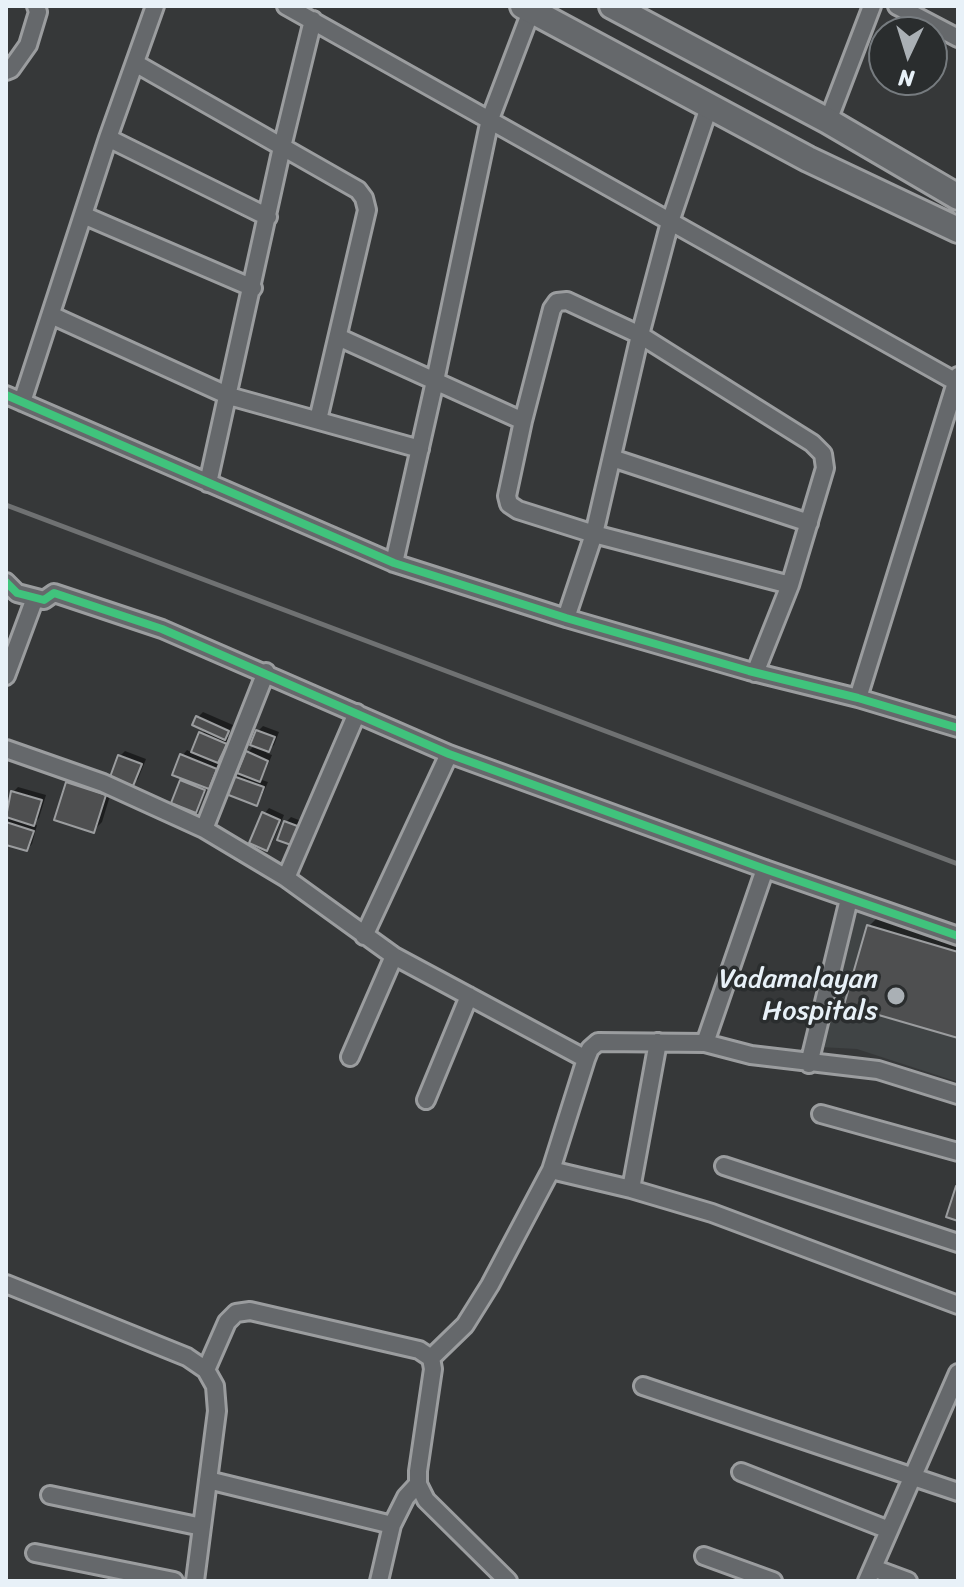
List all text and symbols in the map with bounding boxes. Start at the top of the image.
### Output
north arrow [868,16,948,96]
text: N [897,58,915,98]
place label: Vadamalayan Hospitals [719,963,878,1029]
marker: Vadamalayan Hospitals [885,985,907,1007]

